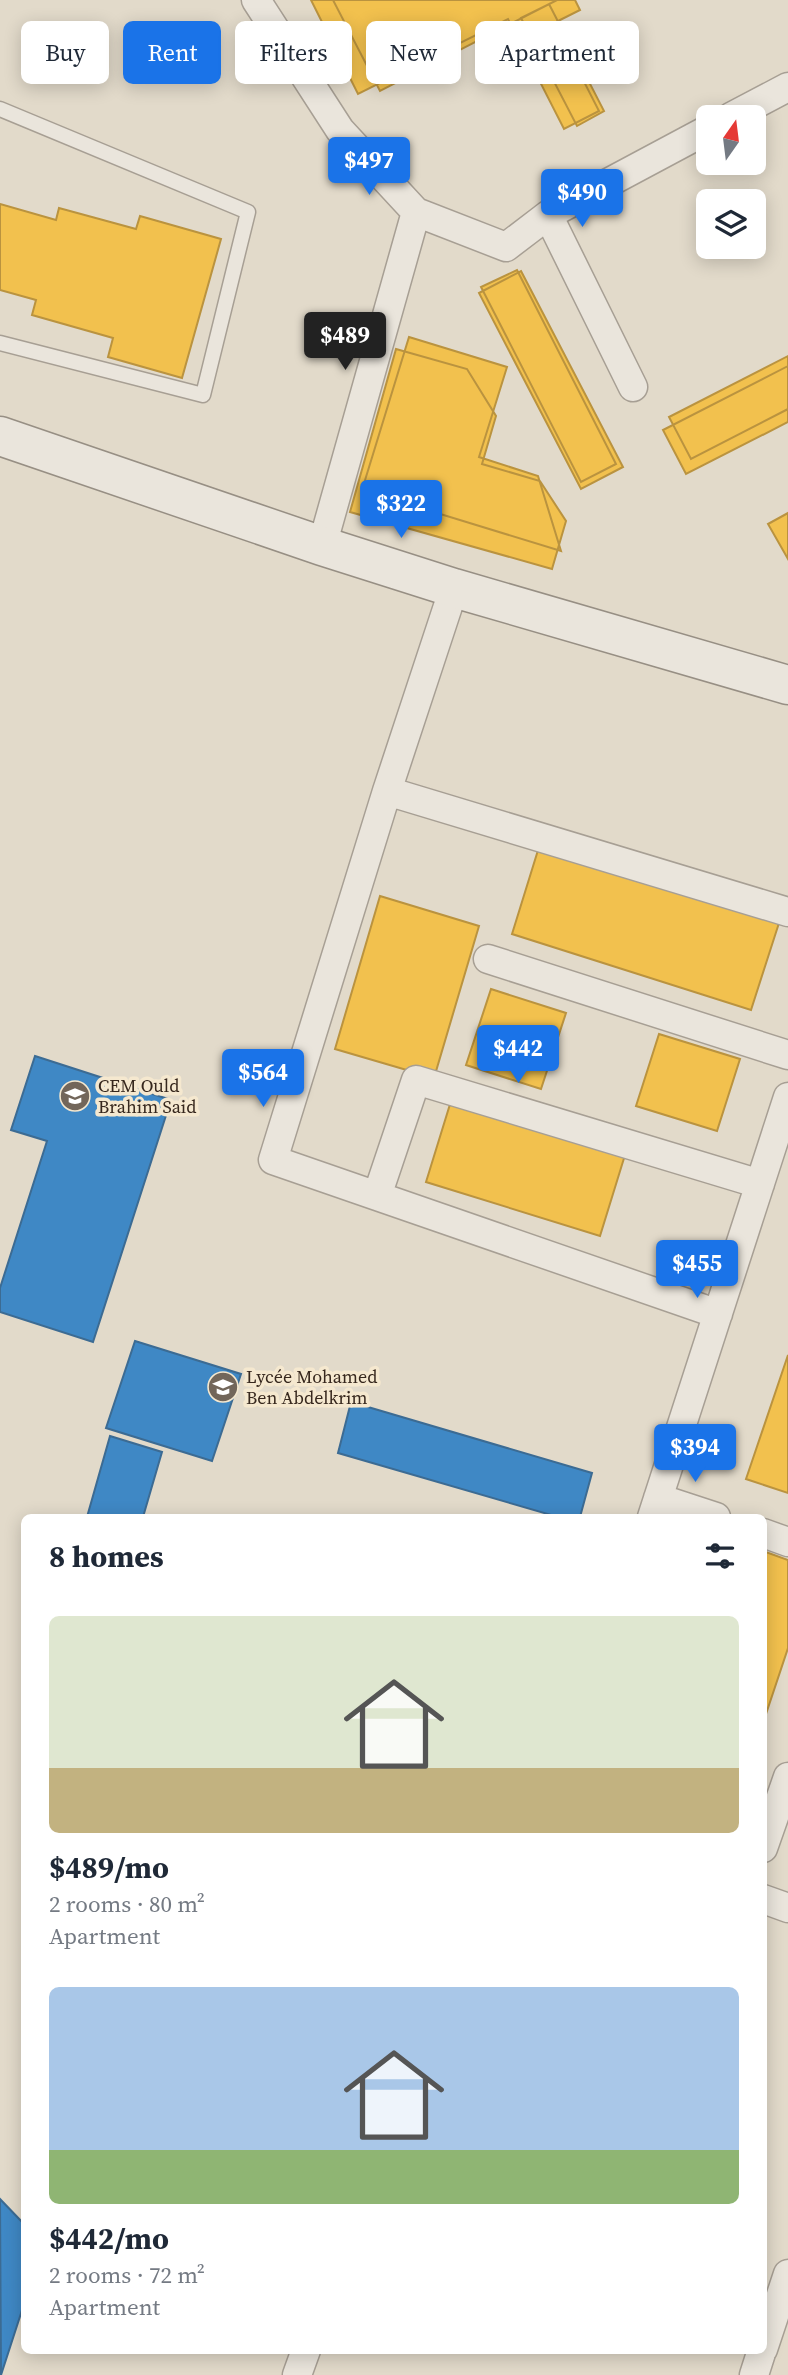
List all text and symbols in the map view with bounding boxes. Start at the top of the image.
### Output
chip: Buy [21,21,109,84]
chip: Rent [123,21,221,84]
chip: Filters [235,21,352,84]
chip: New [366,21,461,84]
chip: Apartment [475,21,639,84]
north arrow [696,105,766,175]
map controls [696,105,766,259]
pin: $497 [328,138,410,197]
text: $497 [344,144,394,176]
pin: $490 [541,170,623,229]
text: $490 [557,176,607,208]
button: layers [696,189,766,259]
pin: $489 [304,312,386,372]
text: $489 [320,319,370,351]
pin: $322 [360,480,442,540]
text: $322 [376,487,426,519]
pin: $442 [477,1026,559,1085]
text: $442 [493,1032,543,1064]
pin: $564 [222,1050,304,1109]
text: $564 [238,1056,288,1088]
place label: CEM Ould Brahim Said [98,1073,196,1119]
school or university icon: CEM Ould Brahim Said [58,1079,92,1113]
pin: $455 [656,1240,738,1300]
text: $455 [672,1247,722,1279]
place label: Lycée Mohamed Ben Abdelkrim [246,1364,377,1410]
school or university icon: Lycée Mohamed Ben Abdelkrim [206,1370,240,1404]
pin: $394 [654,1424,736,1484]
text: $394 [670,1431,720,1463]
text: 8 homes [49,1536,164,1577]
icon: filters [701,1537,739,1575]
icon: home [331,1661,457,1787]
text: $489/mo [49,1847,169,1888]
text: 2 rooms · 80 m² [49,1888,205,1920]
text: Apartment [49,1920,160,1952]
icon: home [331,2032,457,2158]
text: $442/mo [49,2218,169,2259]
text: 2 rooms · 72 m² [49,2259,205,2291]
text: Apartment [49,2291,160,2323]

